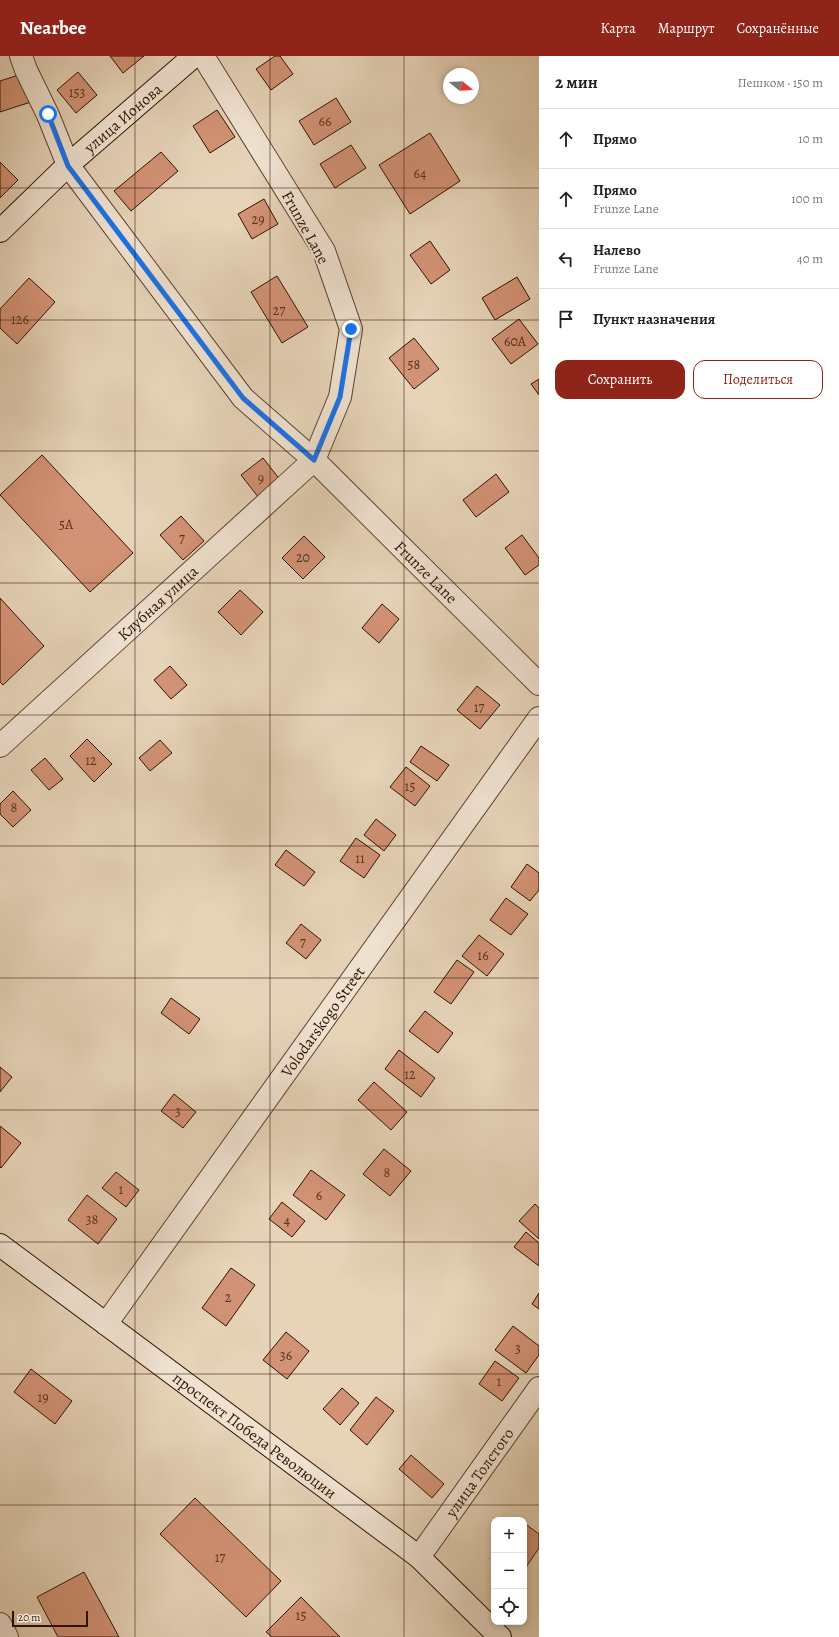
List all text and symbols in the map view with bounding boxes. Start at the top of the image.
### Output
text: Nearbee [20,15,86,41]
text: Карта [601,19,636,38]
text: Маршрут [658,19,714,38]
text: Сохранённые [736,19,819,38]
north arrow [443,68,479,104]
text: 2 мин [555,71,598,94]
text: Пешком · 150 m [738,74,823,91]
street label: улица Ионова [79,78,167,159]
house number: 153 [69,83,85,102]
route start [39,105,57,123]
house number: 66 [319,112,331,131]
icon: ahead [555,128,577,150]
text: Прямо [593,129,637,149]
text: 10 m [798,130,823,147]
house number: 64 [414,164,426,183]
text: Прямо [593,180,637,200]
street label: Frunze Lane [276,187,334,268]
icon: ahead [555,188,577,210]
text: 100 m [791,190,823,207]
text: Frunze Lane [593,200,659,217]
house number: 29 [251,210,265,229]
text: Налево [593,240,641,260]
icon: left [555,248,577,270]
text: 40 m [797,250,823,267]
text: Frunze Lane [593,260,659,277]
house number: 27 [273,301,285,320]
icon: arrive [555,308,577,330]
text: Пункт назначения [593,309,715,329]
house number: 126 [11,310,29,329]
route end [342,320,360,338]
house number: 60А [504,332,527,351]
house number: 58 [408,355,421,374]
button: Сохранить [555,360,685,399]
button: Поделиться [693,360,823,399]
house number: 9 [258,469,264,488]
house number: 5А [59,515,74,534]
house number: 7 [179,529,185,548]
street label: Frunze Lane [389,536,462,609]
house number: 20 [296,548,310,567]
street label: Клубная улица [113,560,204,646]
house number: 17 [474,698,484,717]
house number: 12 [85,751,97,770]
house number: 15 [405,777,415,796]
house number: 8 [11,798,18,817]
house number: 11 [355,849,365,868]
house number: 7 [300,933,306,952]
house number: 16 [477,946,489,965]
street label: Volodarskogo Street [275,962,370,1082]
house number: 12 [404,1065,416,1084]
house number: 3 [175,1102,181,1121]
house number: 8 [384,1163,391,1182]
house number: 1 [119,1180,124,1199]
house number: 6 [316,1186,322,1205]
house number: 38 [86,1210,99,1229]
house number: 4 [284,1211,290,1230]
house number: 2 [225,1288,232,1307]
house number: 3 [515,1339,521,1358]
house number: 36 [280,1346,292,1365]
street label: проспект Победа Революции [168,1367,341,1504]
house number: 1 [497,1372,502,1391]
house number: 19 [37,1388,49,1407]
street label: улица Толстого [440,1424,519,1523]
map controls [491,1517,527,1625]
button: + [491,1517,527,1553]
house number: 17 [215,1548,225,1567]
button: − [491,1553,527,1589]
button: locate [491,1589,527,1625]
house number: 15 [296,1606,306,1625]
scale bar [12,1609,88,1628]
text: 20 m [18,1610,40,1625]

